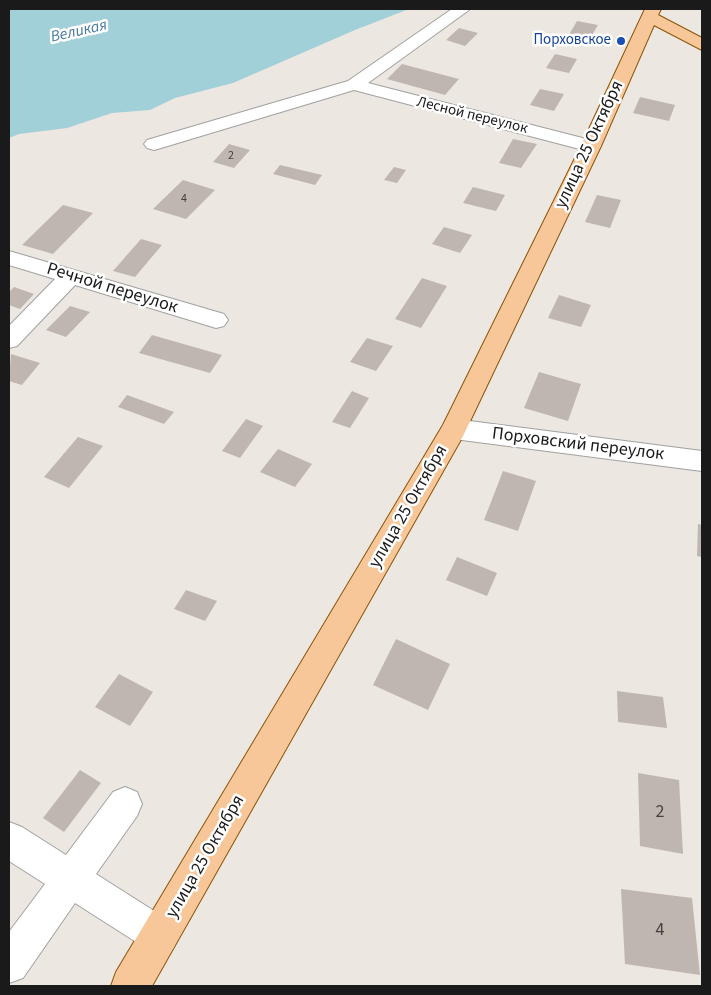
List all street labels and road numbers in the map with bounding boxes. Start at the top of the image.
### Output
street label: улица 25 Октября [551,78,629,212]
street label: Лесной переулок [415,94,529,138]
street label: Речной переулок [44,259,180,319]
street label: Порховский переулок [491,424,665,466]
street label: улица 25 Октября [365,442,453,572]
street label: улица 25 Октября [162,792,250,922]

